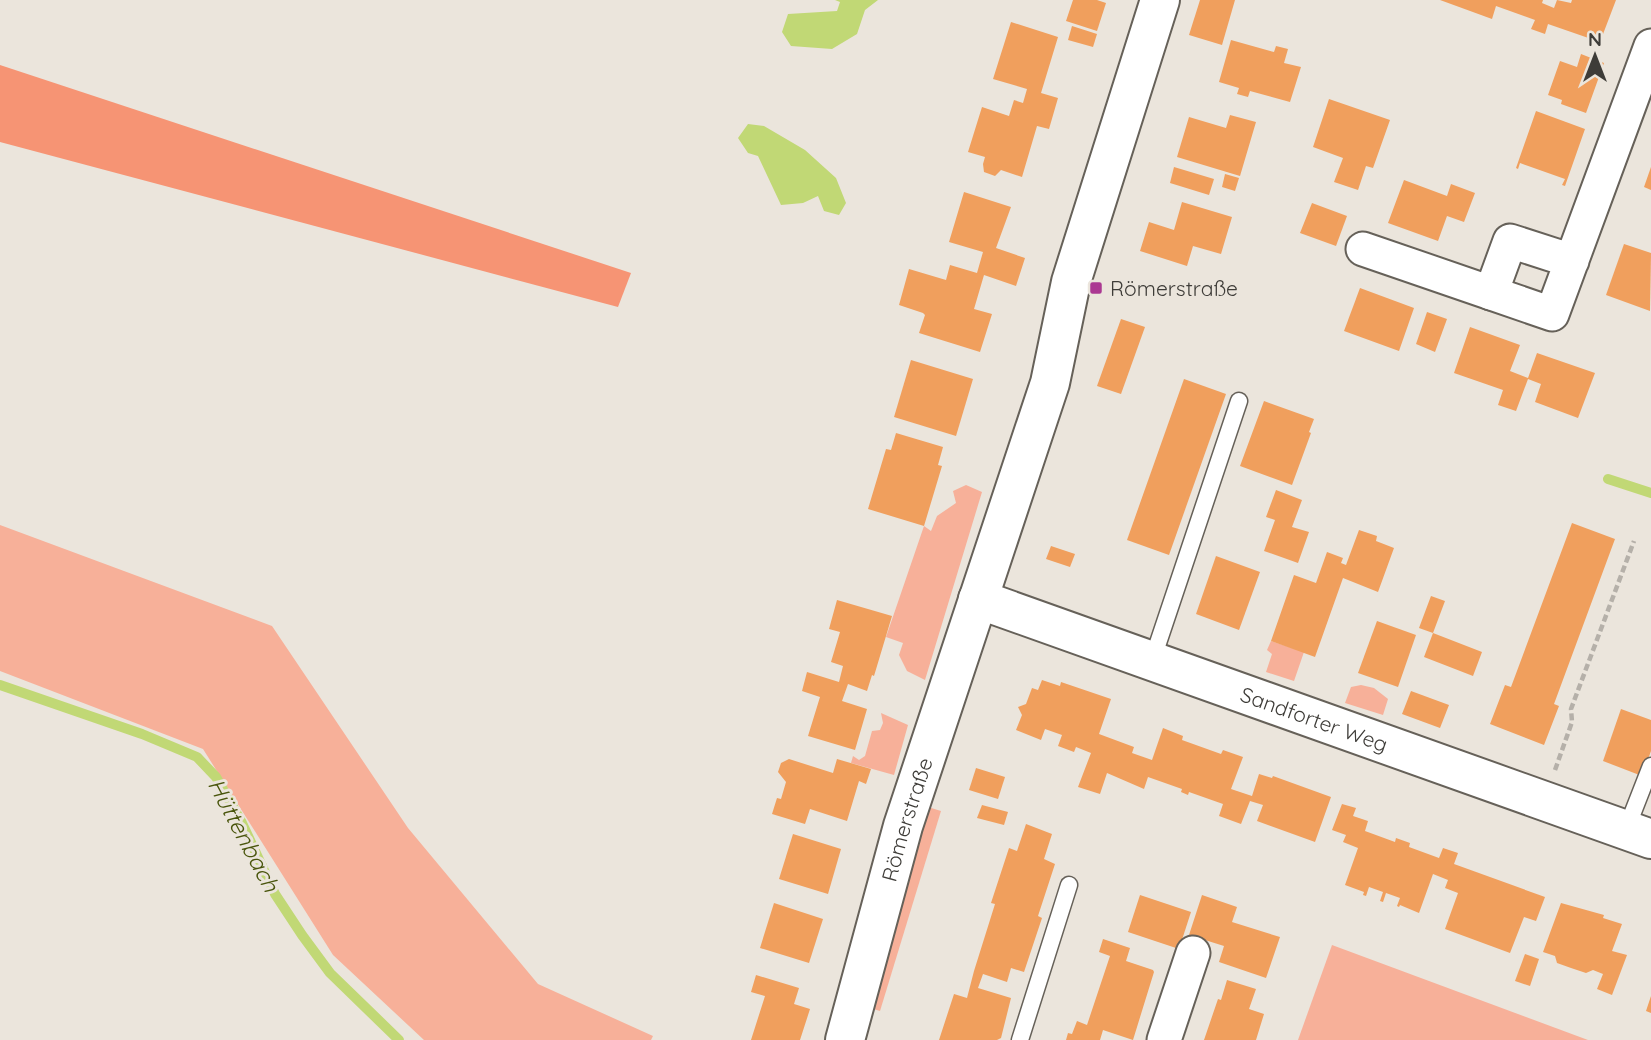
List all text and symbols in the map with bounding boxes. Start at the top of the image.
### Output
north arrow [1560,21,1630,91]
text: N [1588,27,1602,51]
place label: Römerstraße [1110,275,1238,301]
marker: Römerstraße [1088,280,1104,296]
street label: Sandforter Weg [1237,681,1391,757]
street label: Römerstraße [876,754,938,884]
water label: Hüttenbach [202,773,286,897]

